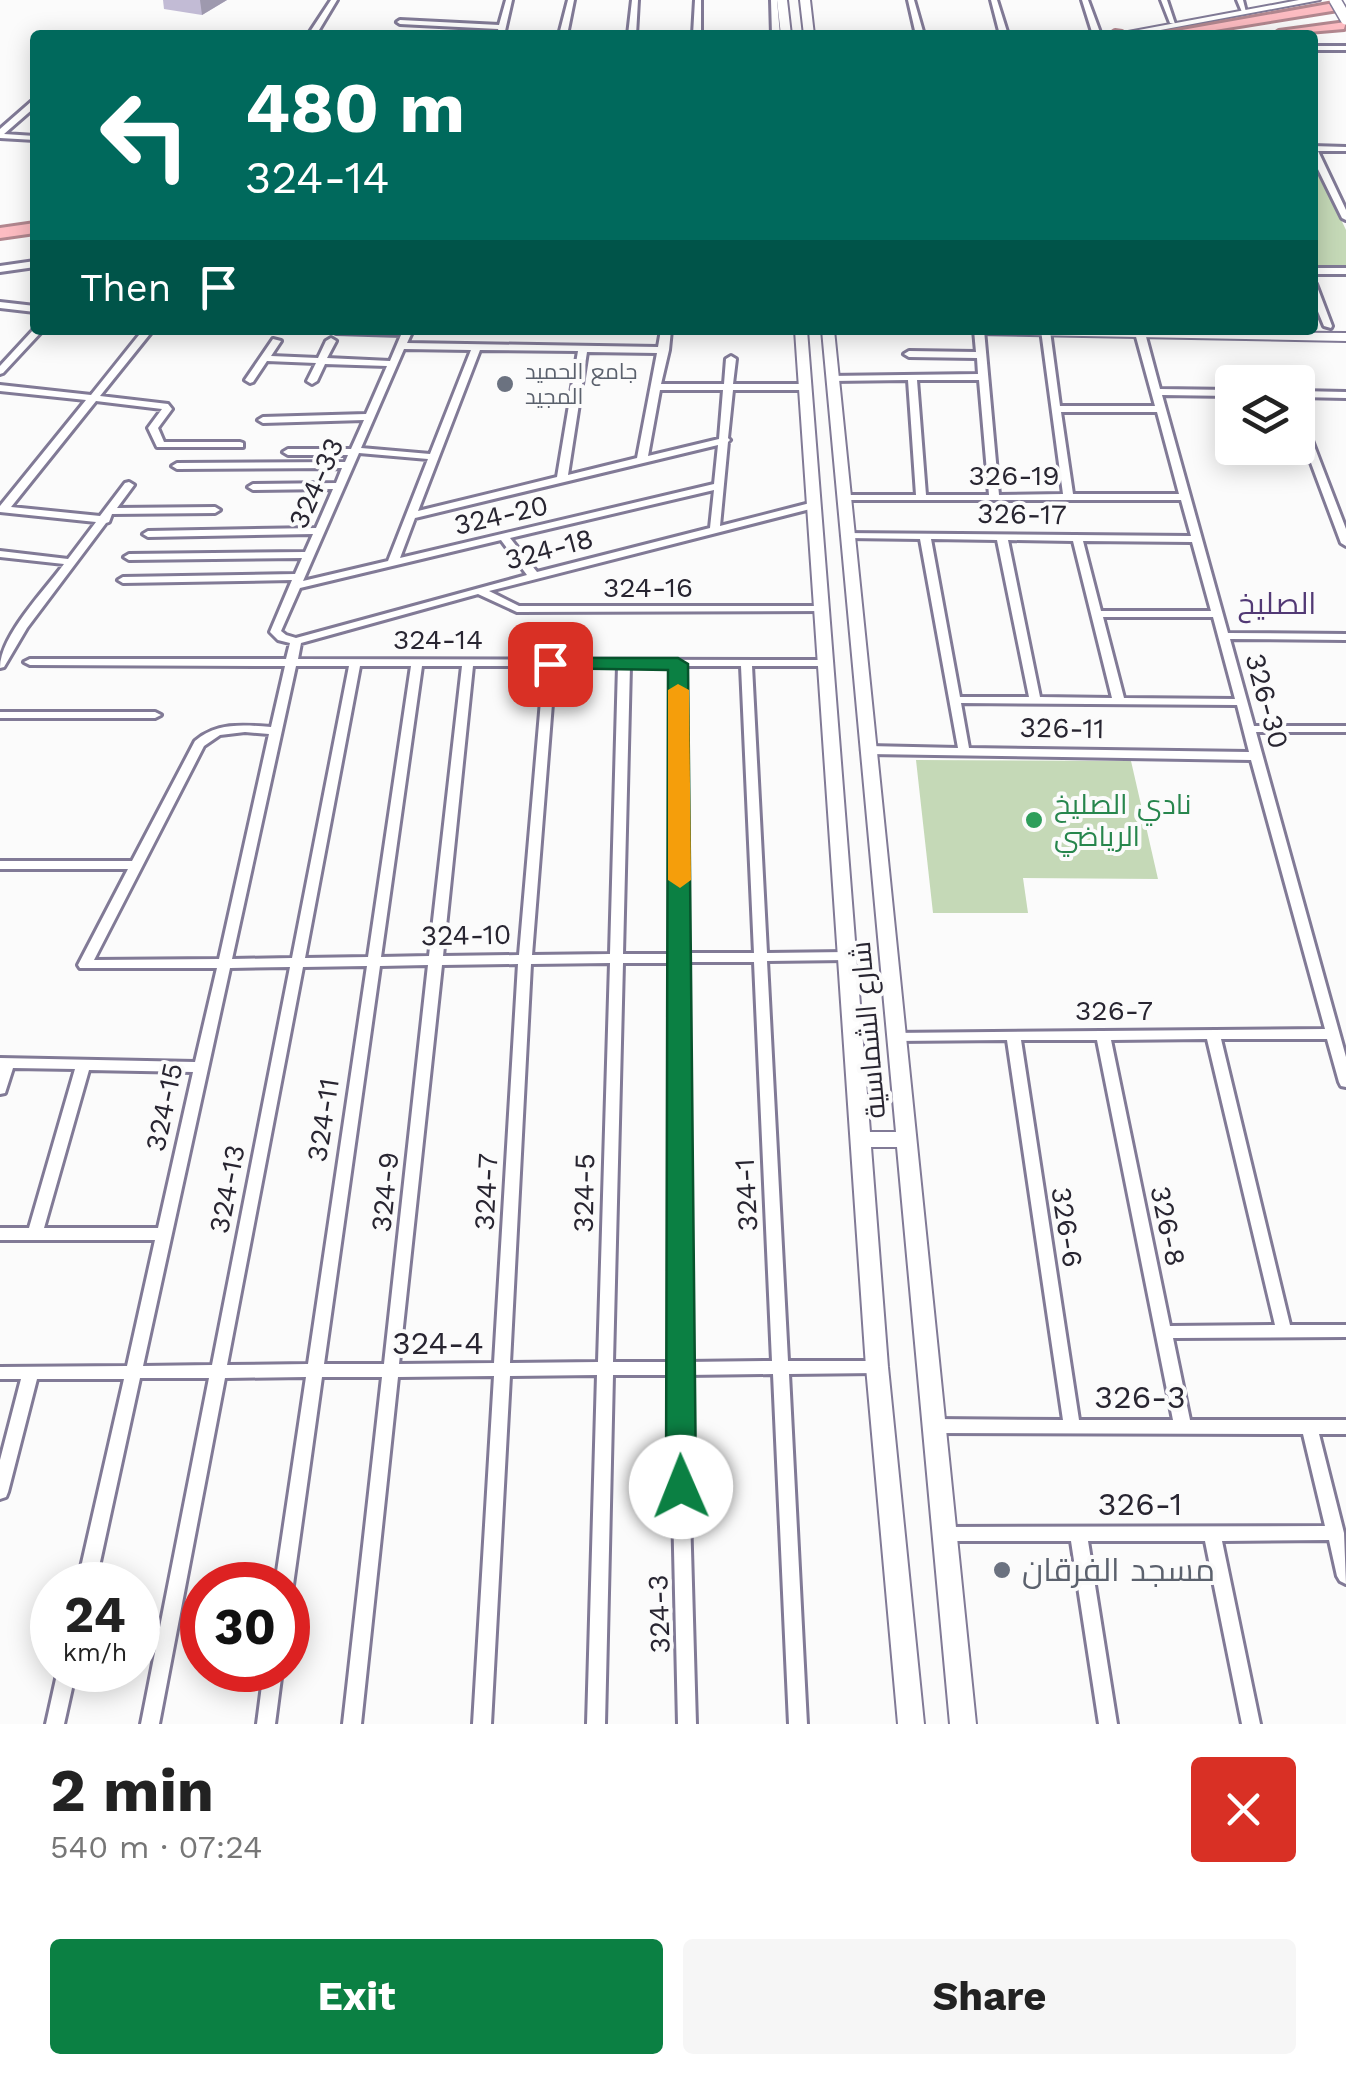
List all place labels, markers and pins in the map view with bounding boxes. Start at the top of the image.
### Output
place label: جامع الحميد المجيد [525,359,638,409]
marker: جامع الحميد المجيد [494,373,516,395]
pin [508,622,593,707]
place label: نادي الصليخ الرياضي [1054,788,1191,857]
marker: نادي الصليخ الرياضي [1023,809,1045,831]
place label: مسجد الفرقان [1022,1551,1215,1589]
marker: مسجد الفرقان [991,1559,1013,1581]

